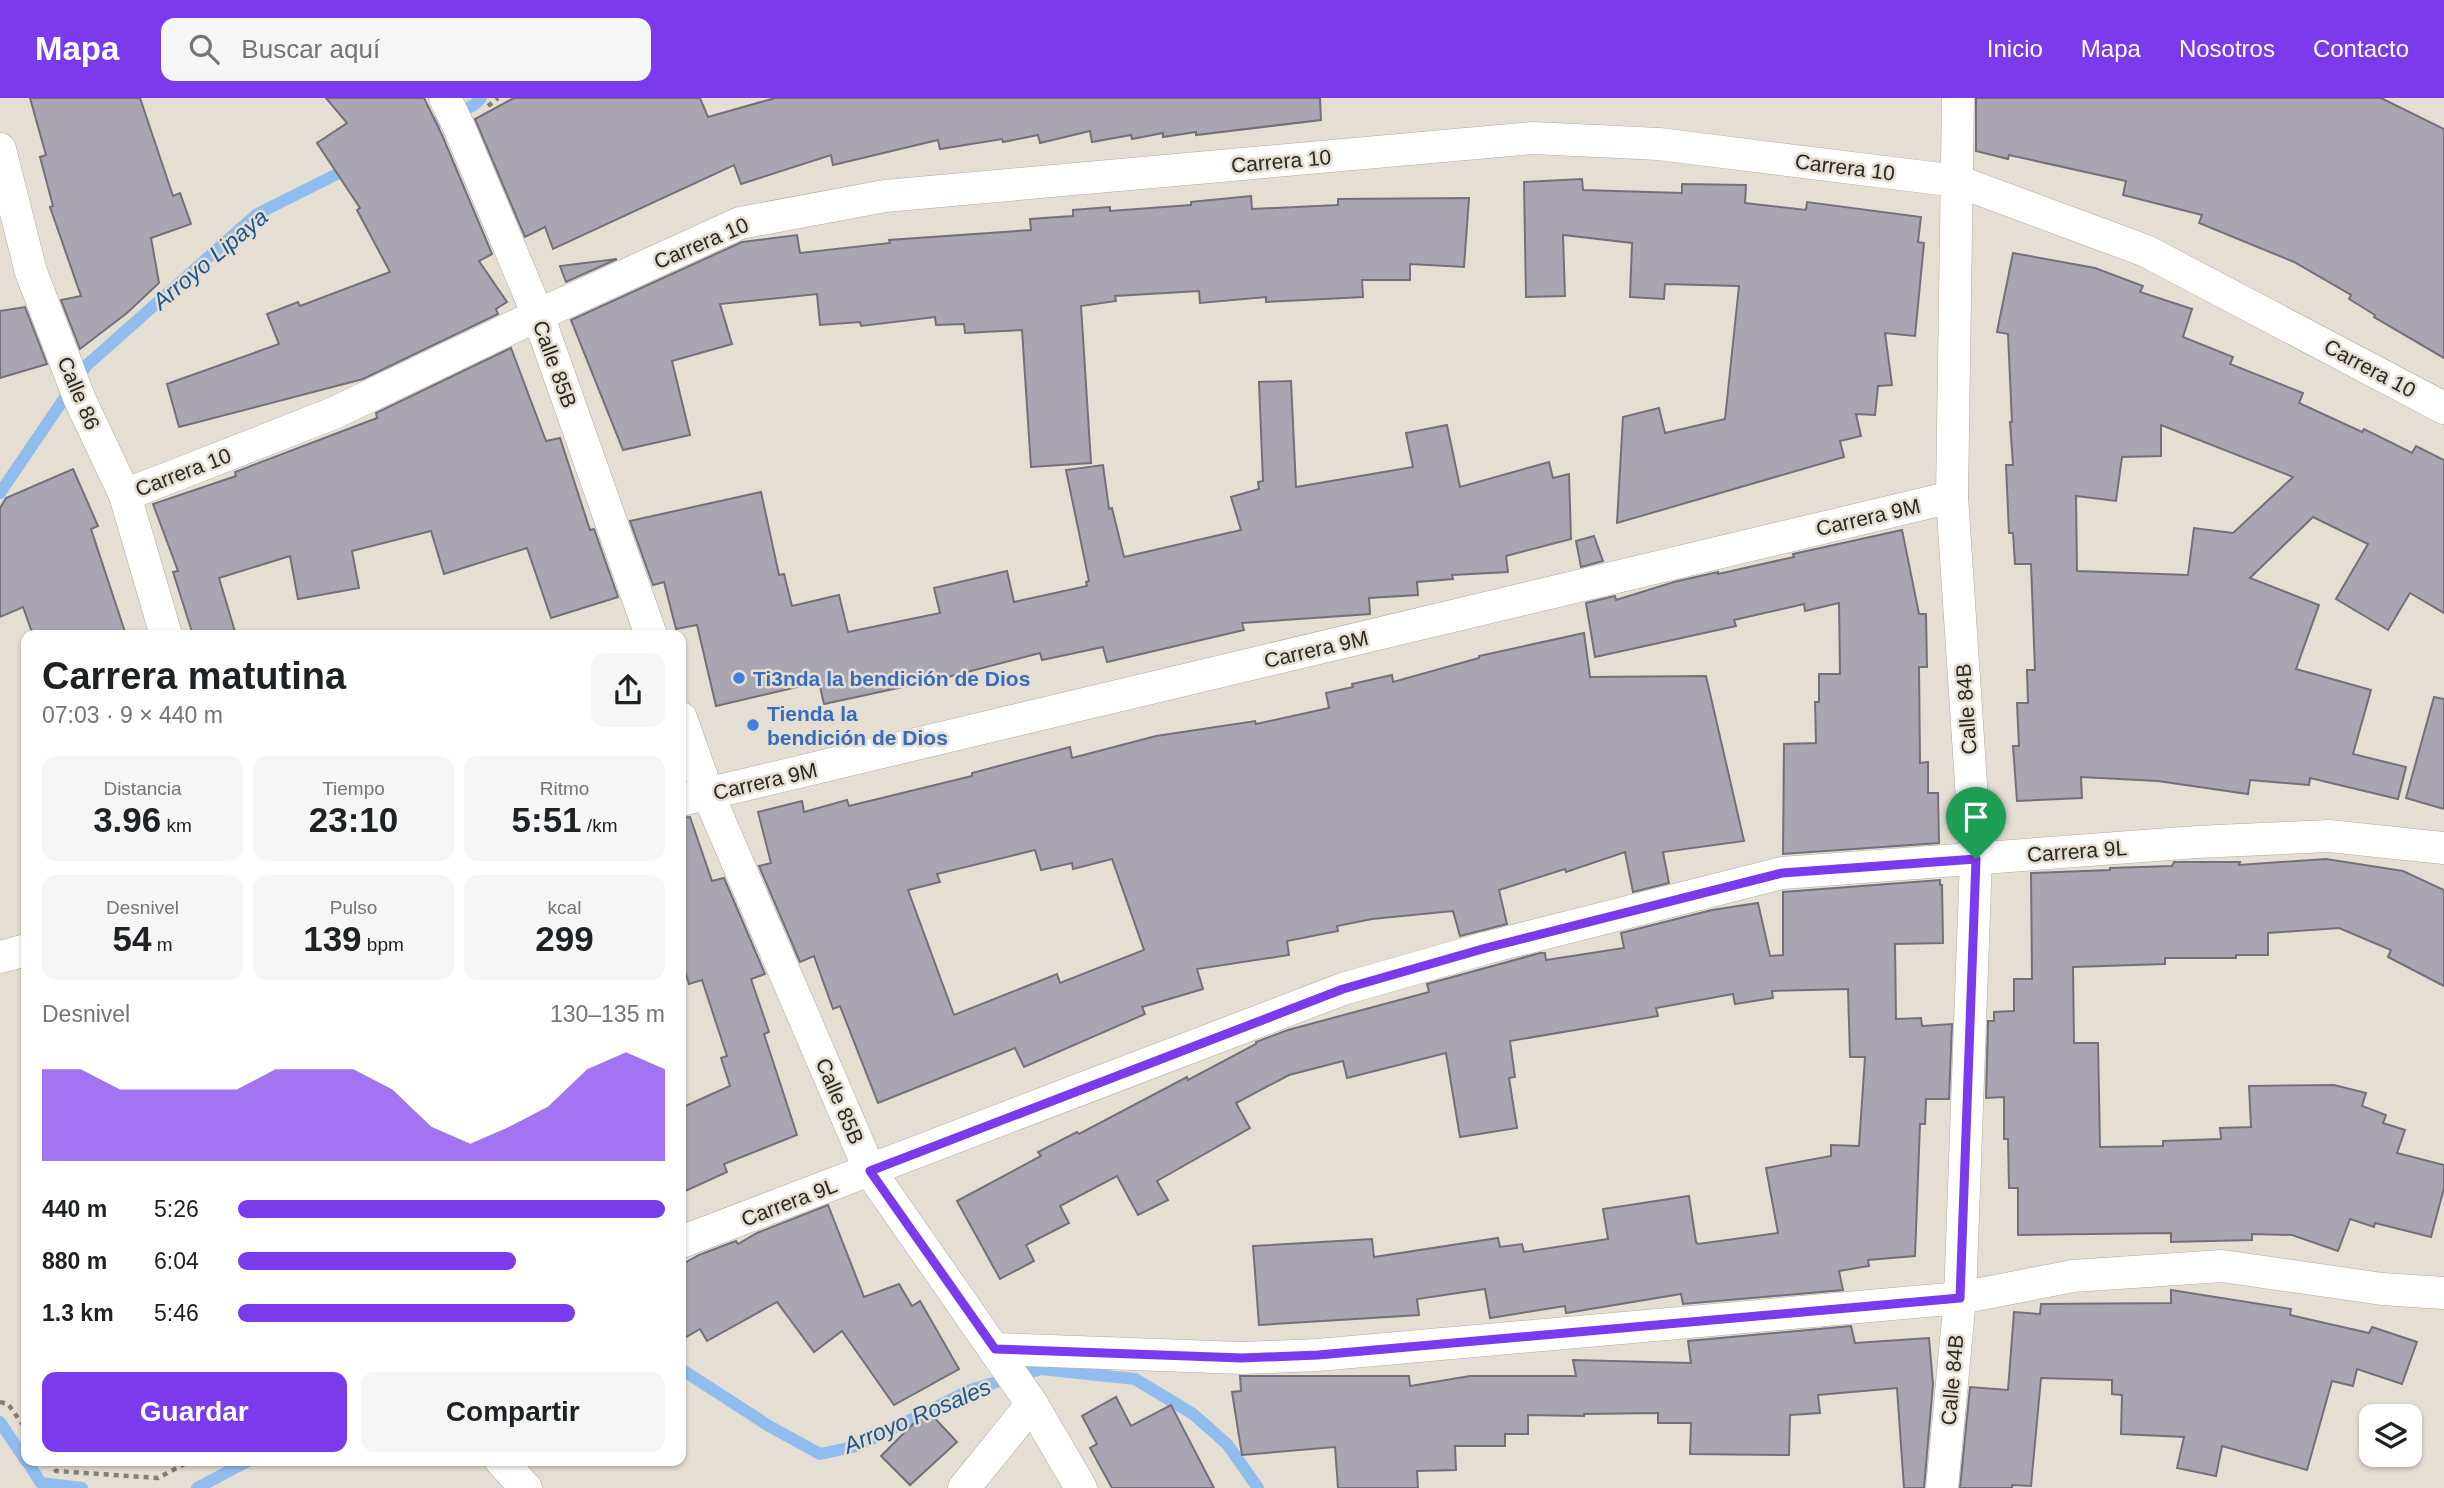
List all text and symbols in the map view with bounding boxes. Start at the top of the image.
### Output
search box [161,18,651,81]
text: Mapa [35,30,119,67]
icon: search [185,30,223,68]
text: Buscar aquí [241,34,380,64]
text: Inicio [1987,35,2043,62]
text: Mapa [2081,35,2141,62]
text: Nosotros [2179,35,2275,62]
text: Contacto [2313,35,2409,62]
street label: Carrera 10 [1230,145,1332,177]
street label: Carrera 10 [1794,149,1896,185]
water label: Arroyo Lipaya [146,203,273,316]
street label: Carrera 10 [650,213,752,273]
street label: Calle 85B [529,317,581,411]
street label: Carrera 10 [2320,334,2420,402]
street label: Calle 86 [53,353,105,433]
street label: Carrera 10 [132,443,234,501]
street label: Carrera 9M [1814,494,1922,540]
street label: Carrera 9M [1262,626,1370,672]
button: share [591,653,665,727]
text: Carrera matutina [42,655,346,697]
street label: Calle 84B [1951,663,1981,755]
place label: Ti3nda la bendición de Dios [753,667,1030,690]
marker: Ti3nda la bendición de Dios [731,670,747,686]
text: 07:03 · 9 × 440 m [42,702,223,728]
place label: Tienda la bendición de Dios [767,702,948,749]
marker: Tienda la bendición de Dios [745,717,761,733]
street label: Carrera 9M [711,758,819,804]
text: Distancia [103,778,182,799]
text: Tiempo [322,778,385,799]
text: Ritmo [540,778,589,799]
pin [1946,787,2006,859]
icon: arrive [1957,798,1995,836]
text: 3.96 [93,800,161,839]
text: 23:10 [309,800,398,839]
text: 5:51 [512,800,582,839]
text: km [161,815,192,836]
text: /km [582,815,617,836]
street label: Carrera 9L [2026,836,2128,866]
text: Desnivel [106,897,179,918]
text: Pulso [330,897,377,918]
text: kcal [548,897,581,918]
text: 54 [112,919,151,958]
text: 139 [303,919,362,958]
text: 299 [535,919,594,958]
text: m [151,934,173,955]
text: bpm [362,934,404,955]
text: Desnivel [42,1001,130,1027]
text: 130–135 m [550,1001,665,1027]
street label: Calle 85B [812,1055,868,1147]
street label: Carrera 9L [738,1173,840,1231]
text: 440 m [42,1196,107,1222]
text: 5:26 [154,1196,199,1222]
text: 880 m [42,1248,107,1274]
text: 6:04 [154,1248,199,1274]
text: 1.3 km [42,1300,114,1326]
text: 5:46 [154,1300,199,1326]
street label: Calle 84B [1937,1334,1967,1426]
button: Guardar [42,1372,347,1452]
button: Compartir [361,1372,665,1452]
water label: Arroyo Rosales [838,1373,995,1459]
map controls [2359,1404,2422,1467]
button: layers [2359,1404,2422,1467]

